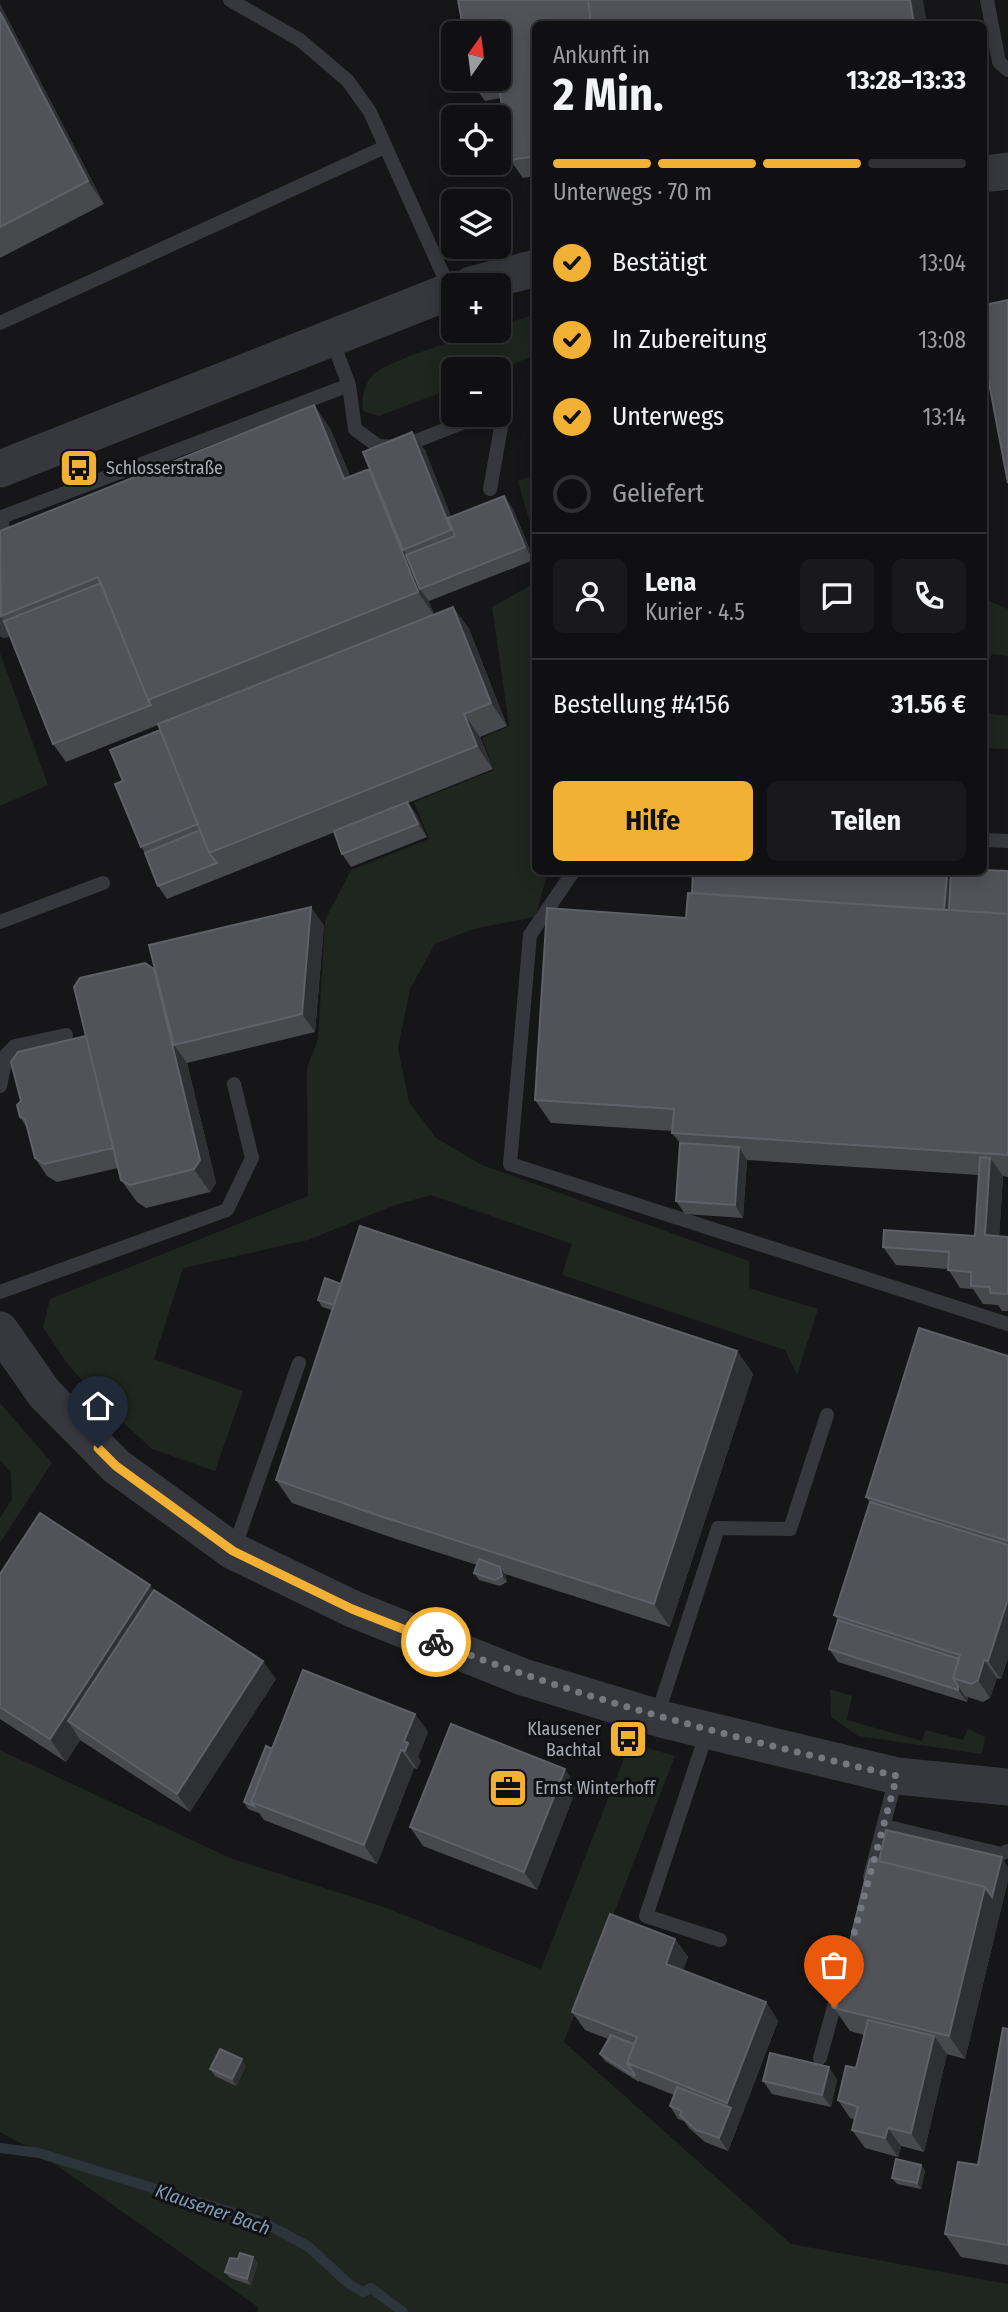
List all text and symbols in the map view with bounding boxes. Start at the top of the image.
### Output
north arrow [441,21,511,91]
map controls [441,21,511,427]
text: Ankunft in [553,41,650,69]
text: 13:28–13:33 [846,65,966,96]
text: 2 Min. [553,67,664,122]
button: locate [441,105,511,175]
text: Unterwegs · 70 m [553,178,712,206]
button: layers [441,189,511,259]
icon: check [553,244,591,282]
text: Bestätigt [612,247,707,278]
text: 13:04 [919,249,966,277]
button: + [441,273,511,343]
icon: check [553,321,591,359]
text: In Zubereitung [612,324,766,355]
text: 13:08 [918,326,966,354]
button: − [441,357,511,427]
icon: check [553,398,591,436]
text: Unterwegs [612,401,724,432]
text: 13:14 [923,403,966,431]
bus stop icon: Schlosserstraße [58,447,100,489]
place label: Schlosserstraße [106,457,223,479]
text: Geliefert [612,478,704,509]
button: person [553,559,627,633]
button: chat [800,559,874,633]
button: phone [892,559,966,633]
text: Lena [645,567,696,598]
text: Kurier · 4.5 [645,598,745,626]
text: Bestellung #4156 [553,689,730,720]
text: 31.56 € [891,689,966,720]
button: Hilfe [553,781,753,861]
button: Teilen [767,781,966,861]
pin [68,1376,128,1448]
icon: home [79,1387,117,1425]
courier [401,1607,471,1677]
icon: bike [417,1623,455,1661]
place label: Klausener Bachtal [527,1718,602,1761]
bus stop icon: Klausener Bachtal [607,1718,649,1760]
office icon: Ernst Winterhoff [487,1767,529,1809]
place label: Ernst Winterhoff [535,1777,657,1799]
pin [804,1935,864,2007]
icon: bag [815,1946,853,1984]
water label: Klausener Bach [152,2179,273,2240]

